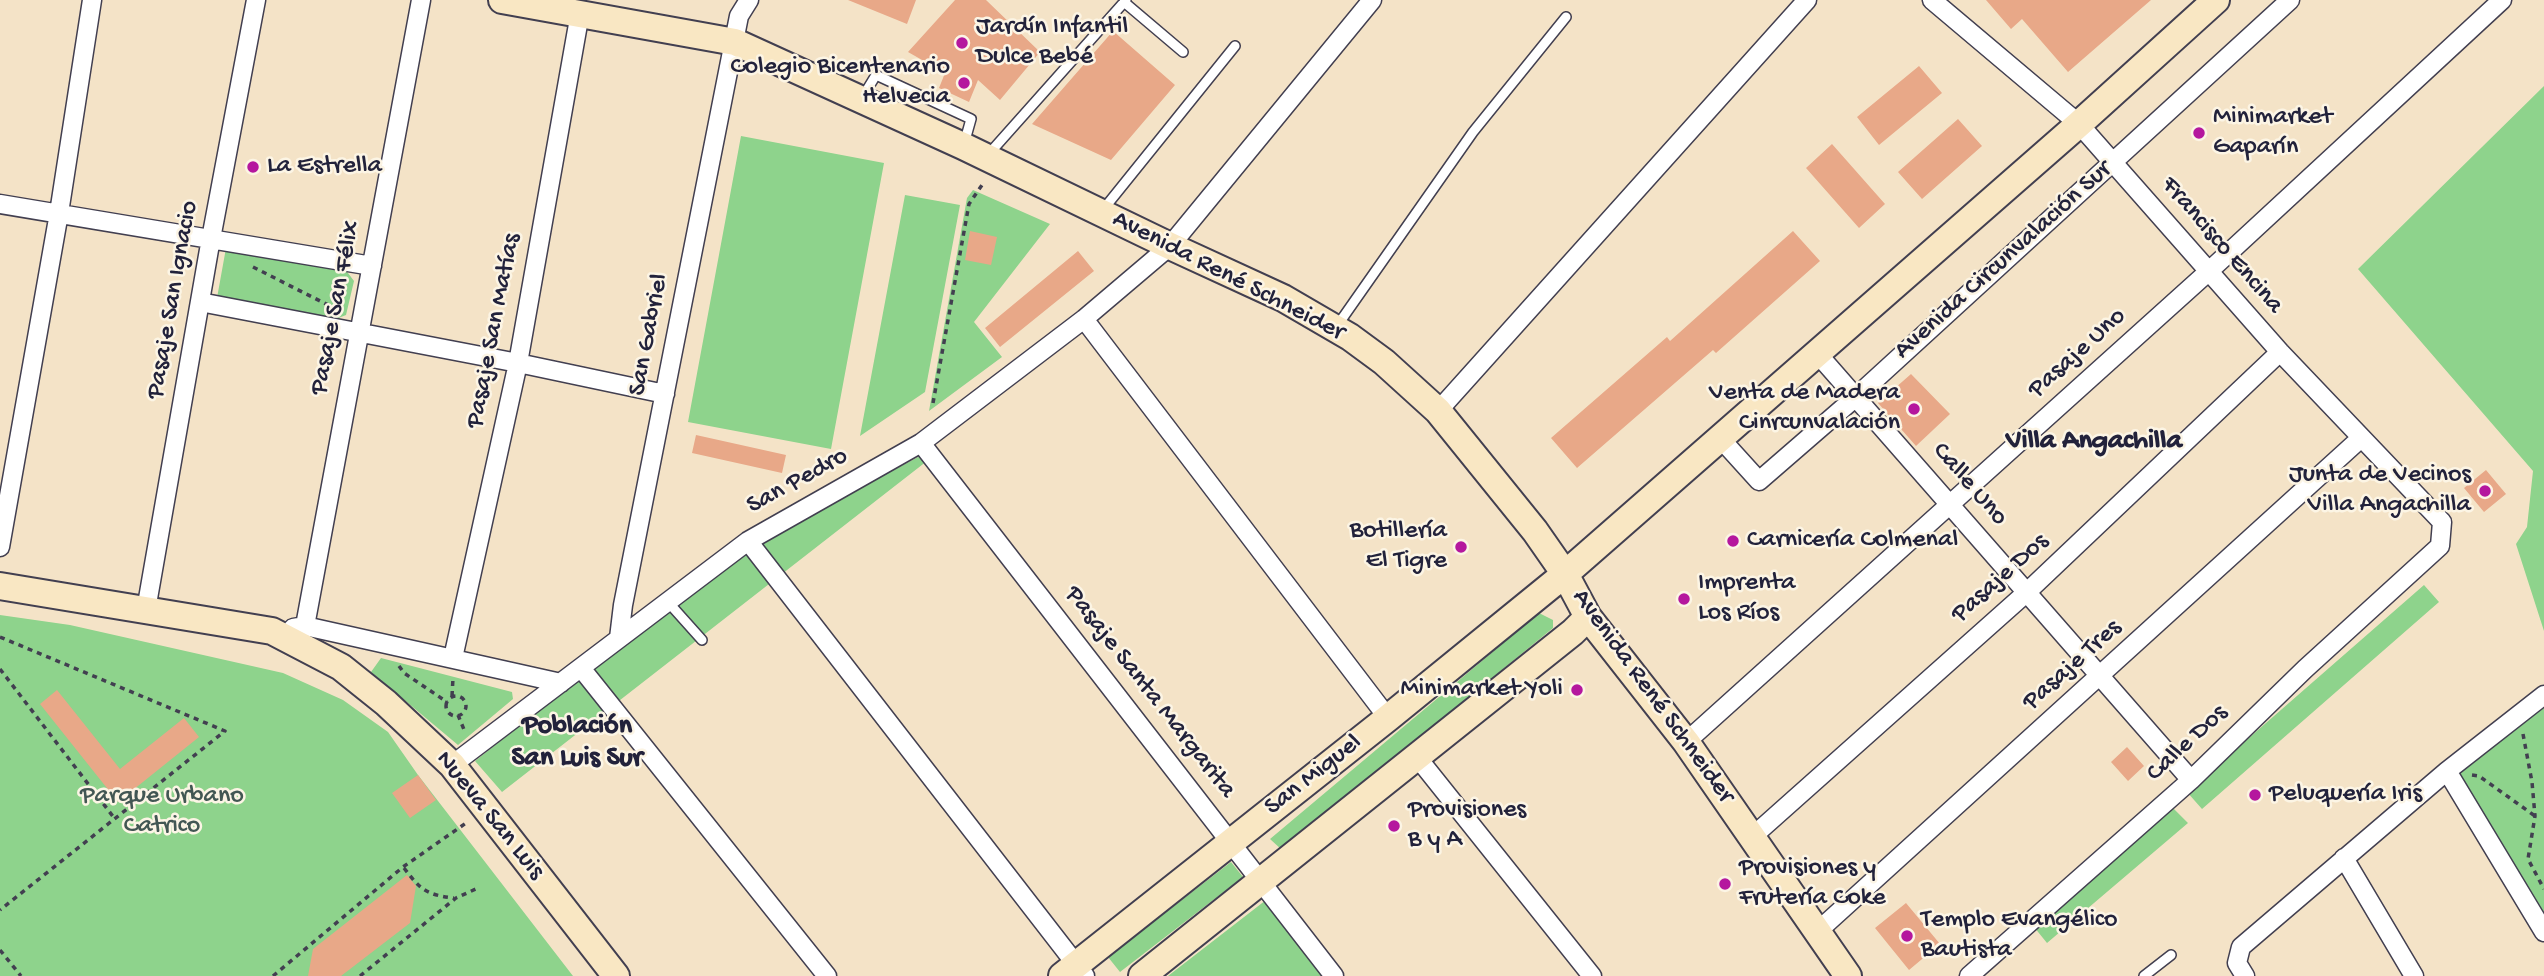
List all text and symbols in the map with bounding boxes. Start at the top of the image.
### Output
place label: Jardín Infantil Dulce Bebé [976,12,1128,74]
marker: Jardín Infantil Dulce Bebé [954,35,970,51]
place label: Colegio Bicentenario Helvecia [730,52,950,114]
marker: Colegio Bicentenario Helvecia [956,75,972,91]
place label: Minimarket Gaparín [2213,102,2332,164]
marker: Minimarket Gaparín [2191,125,2207,141]
place label: La Estrella [267,151,382,183]
street label: Avenida Circunvalación Sur [1889,155,2119,367]
marker: La Estrella [245,159,261,175]
street label: Francisco Encina [2153,171,2289,321]
street label: Pasaje San Ignacio [141,198,207,402]
street label: Avenida René Schneider [1106,205,1350,349]
street label: Pasaje San Félix [305,218,369,398]
street label: Pasaje San Matías [461,231,529,431]
street label: San Gabriel [623,271,677,399]
street label: Pasaje Uno [2023,302,2133,406]
place label: Venta de Madera Cinrcunvalación [1709,378,1900,440]
marker: Venta de Madera Cinrcunvalación [1906,401,1922,417]
district label: Villa Angachilla [2006,426,2182,460]
street label: Calle Uno [1924,437,2014,533]
street label: San Pedro [742,442,854,522]
place label: Junta de Vecinos Villa Angachilla [2289,460,2471,522]
marker: Junta de Vecinos Villa Angachilla [2477,483,2493,499]
place label: Botillería El Tigre [1350,516,1447,578]
place label: Carnicería Colmenal [1747,525,1958,557]
street label: Pasaje Dos [1946,527,2056,631]
marker: Carnicería Colmenal [1725,533,1741,549]
marker: Botillería El Tigre [1453,539,1469,555]
place label: Imprenta Los Ríos [1698,568,1796,630]
street label: Pasaje Santa Margarita [1056,581,1242,805]
street label: Avenida René Schneider [1564,584,1740,810]
marker: Imprenta Los Ríos [1676,591,1692,607]
street label: Pasaje Tres [2017,614,2129,718]
place label: Minimarket Yoli [1401,674,1563,706]
marker: Minimarket Yoli [1569,682,1585,698]
street label: Calle Dos [2141,699,2235,789]
district label: Población San Luis Sur [512,711,642,777]
street label: San Miguel [1259,728,1369,824]
street label: Nueva San Luis [428,745,550,887]
place label: Peluquería Iris [2269,779,2422,811]
park label: Parque Urbano Catrico [80,781,244,842]
marker: Peluquería Iris [2247,787,2263,803]
place label: Provisiones B y A [1408,795,1526,856]
marker: Provisiones B y A [1386,818,1402,834]
place label: Provisiones y Frutería Coke [1739,853,1886,914]
marker: Provisiones y Frutería Coke [1717,876,1733,892]
place label: Templo Evangélico Bautista [1921,905,2117,967]
marker: Templo Evangélico Bautista [1899,928,1915,944]

